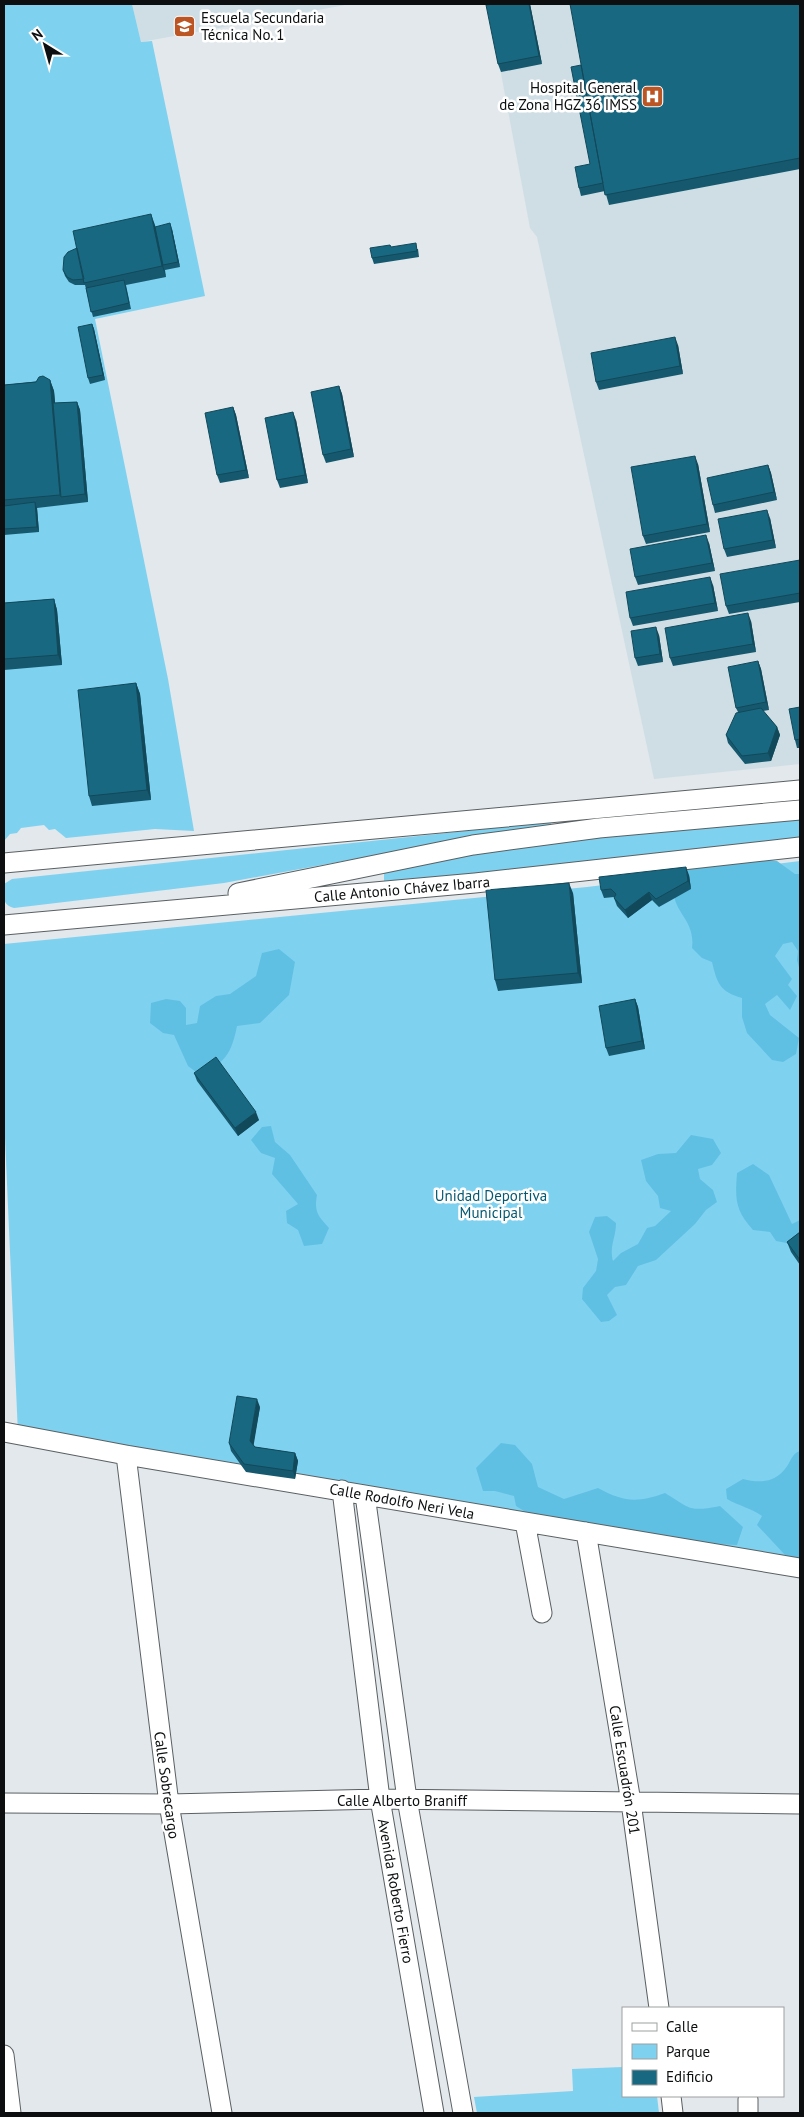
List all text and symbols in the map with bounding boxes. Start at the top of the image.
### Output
place label: Escuela Secundaria Técnica No. 1 [201,8,324,44]
school or university icon: Escuela Secundaria Técnica No. 1 [173,14,197,38]
north arrow [20,20,70,70]
text: N [28,25,46,45]
place label: Hospital General de Zona HGZ 36 IMSS [499,78,638,114]
hospital icon: Hospital General de Zona HGZ 36 IMSS [641,84,665,108]
street label: Calle Antonio Chávez Ibarra [313,872,491,906]
park label: Unidad Deportiva Municipal [435,1186,547,1222]
street label: Calle Rodolfo Neri Vela [328,1479,476,1523]
street label: Calle Escuadrón 201 [605,1704,645,1836]
street label: Calle Sobrecargo [150,1730,184,1840]
street label: Calle Alberto Braniff [337,1791,468,1810]
street label: Avenida Roberto Fierro [374,1817,418,1965]
legend [622,2007,784,2097]
text: Calle [666,2017,698,2036]
text: Parque [666,2042,710,2061]
text: Edificio [666,2067,713,2086]

